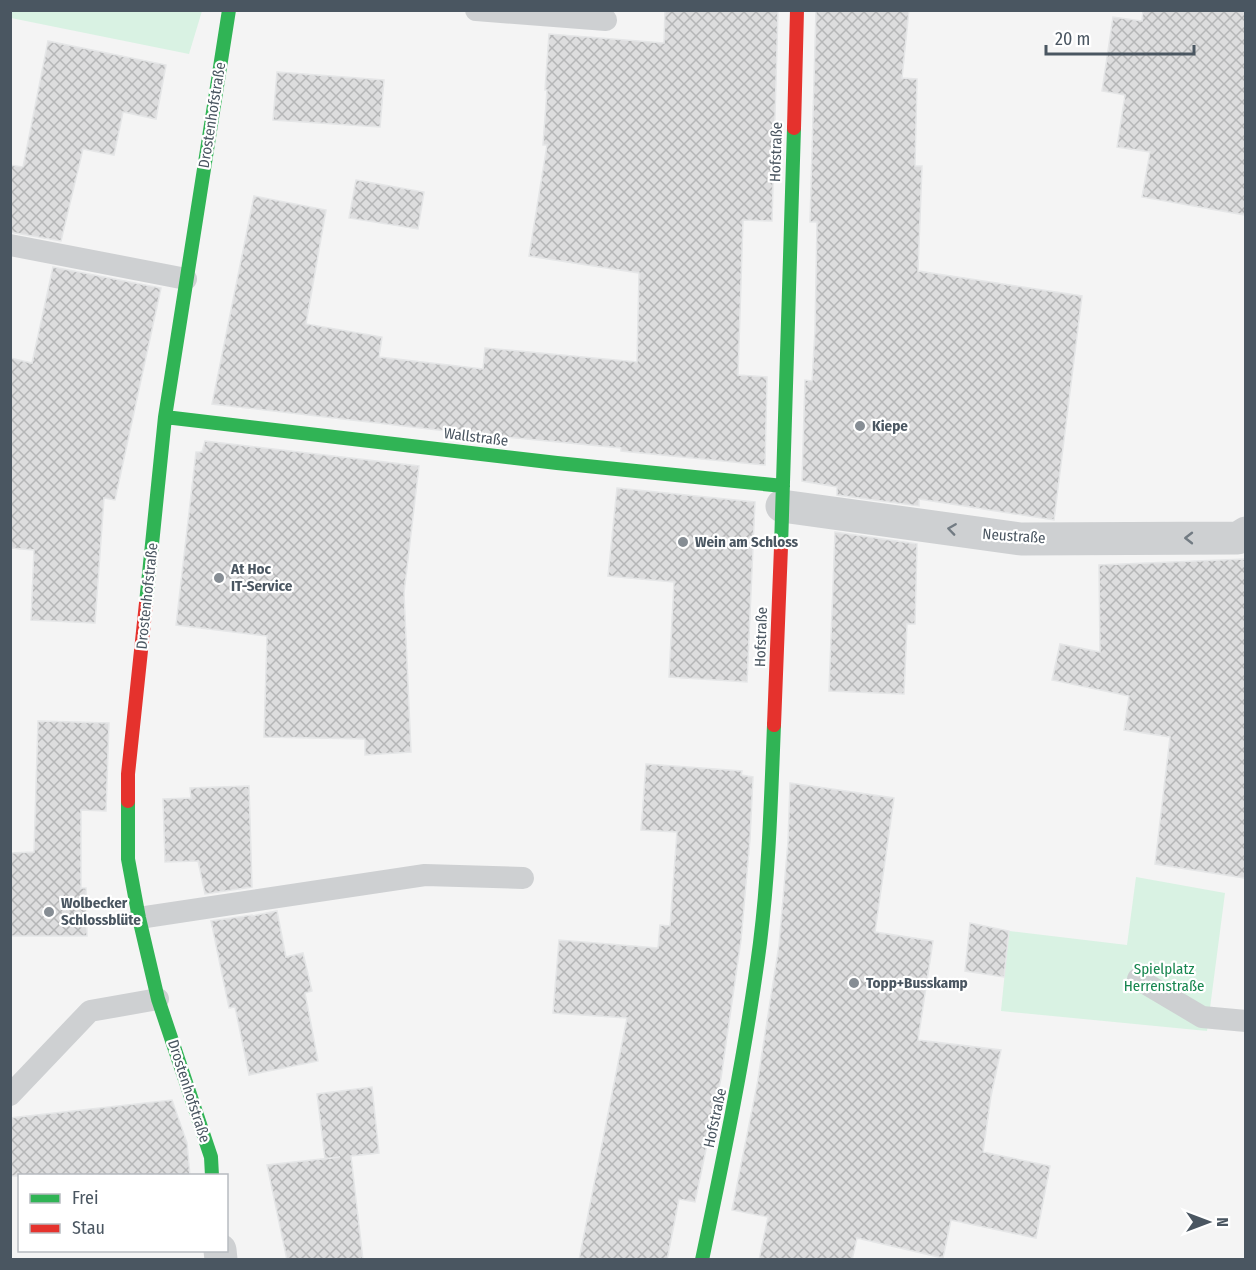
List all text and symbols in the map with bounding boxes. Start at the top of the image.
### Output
scale bar [1046,18,1194,56]
text: 20 m [1055,28,1090,50]
street label: Drostenhofstraße [195,61,229,169]
street label: Hofstraße [766,122,786,182]
place label: Kiepe [872,417,908,435]
marker: Kiepe [853,419,867,433]
street label: Wallstraße [443,424,509,450]
one-way arrow [948,524,957,536]
street label: Neustraße [982,525,1046,547]
one-way arrow [1184,532,1193,544]
place label: Wein am Schloss [695,533,799,551]
marker: Wein am Schloss [676,535,690,549]
street label: Drostenhofstraße [132,542,162,650]
place label: At Hoc IT-Service [230,560,293,595]
marker: At Hoc IT-Service [212,571,226,585]
street label: Hofstraße [751,607,771,667]
place label: Wolbecker Schlossblüte [61,894,141,929]
marker: Wolbecker Schlossblüte [42,905,56,919]
park label: Spielplatz Herrenstraße [1124,960,1204,995]
place label: Topp+Busskamp [866,974,968,992]
marker: Topp+Busskamp [847,976,861,990]
street label: Drostenhofstraße [164,1037,214,1145]
street label: Hofstraße [700,1087,730,1149]
legend [18,1174,228,1252]
text: Frei [72,1187,98,1209]
north arrow [1178,1192,1238,1252]
text: Stau [72,1217,105,1239]
text: N [1213,1217,1232,1227]

